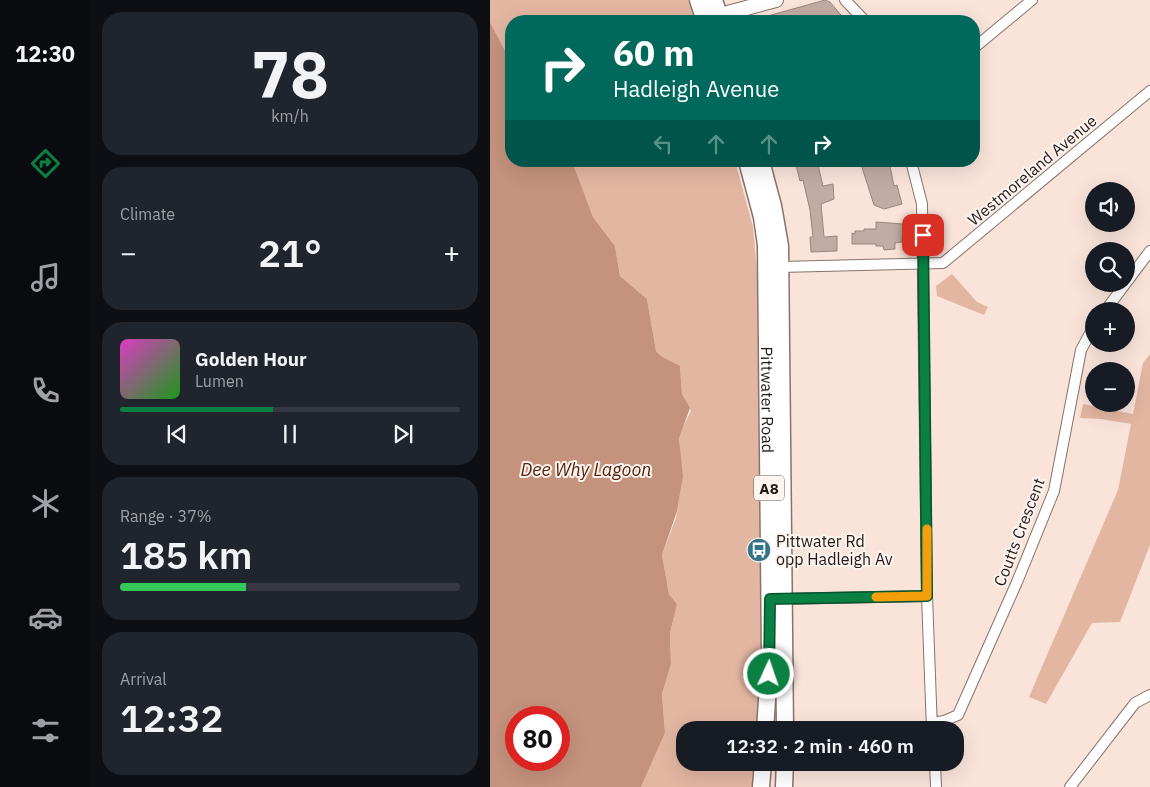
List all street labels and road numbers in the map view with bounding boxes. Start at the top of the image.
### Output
street label: Westmoreland Avenue [963,110,1101,230]
street label: Pittwater Road [757,346,778,453]
street label: Coutts Crescent [989,475,1049,589]
road number: A8 [754,476,784,500]

